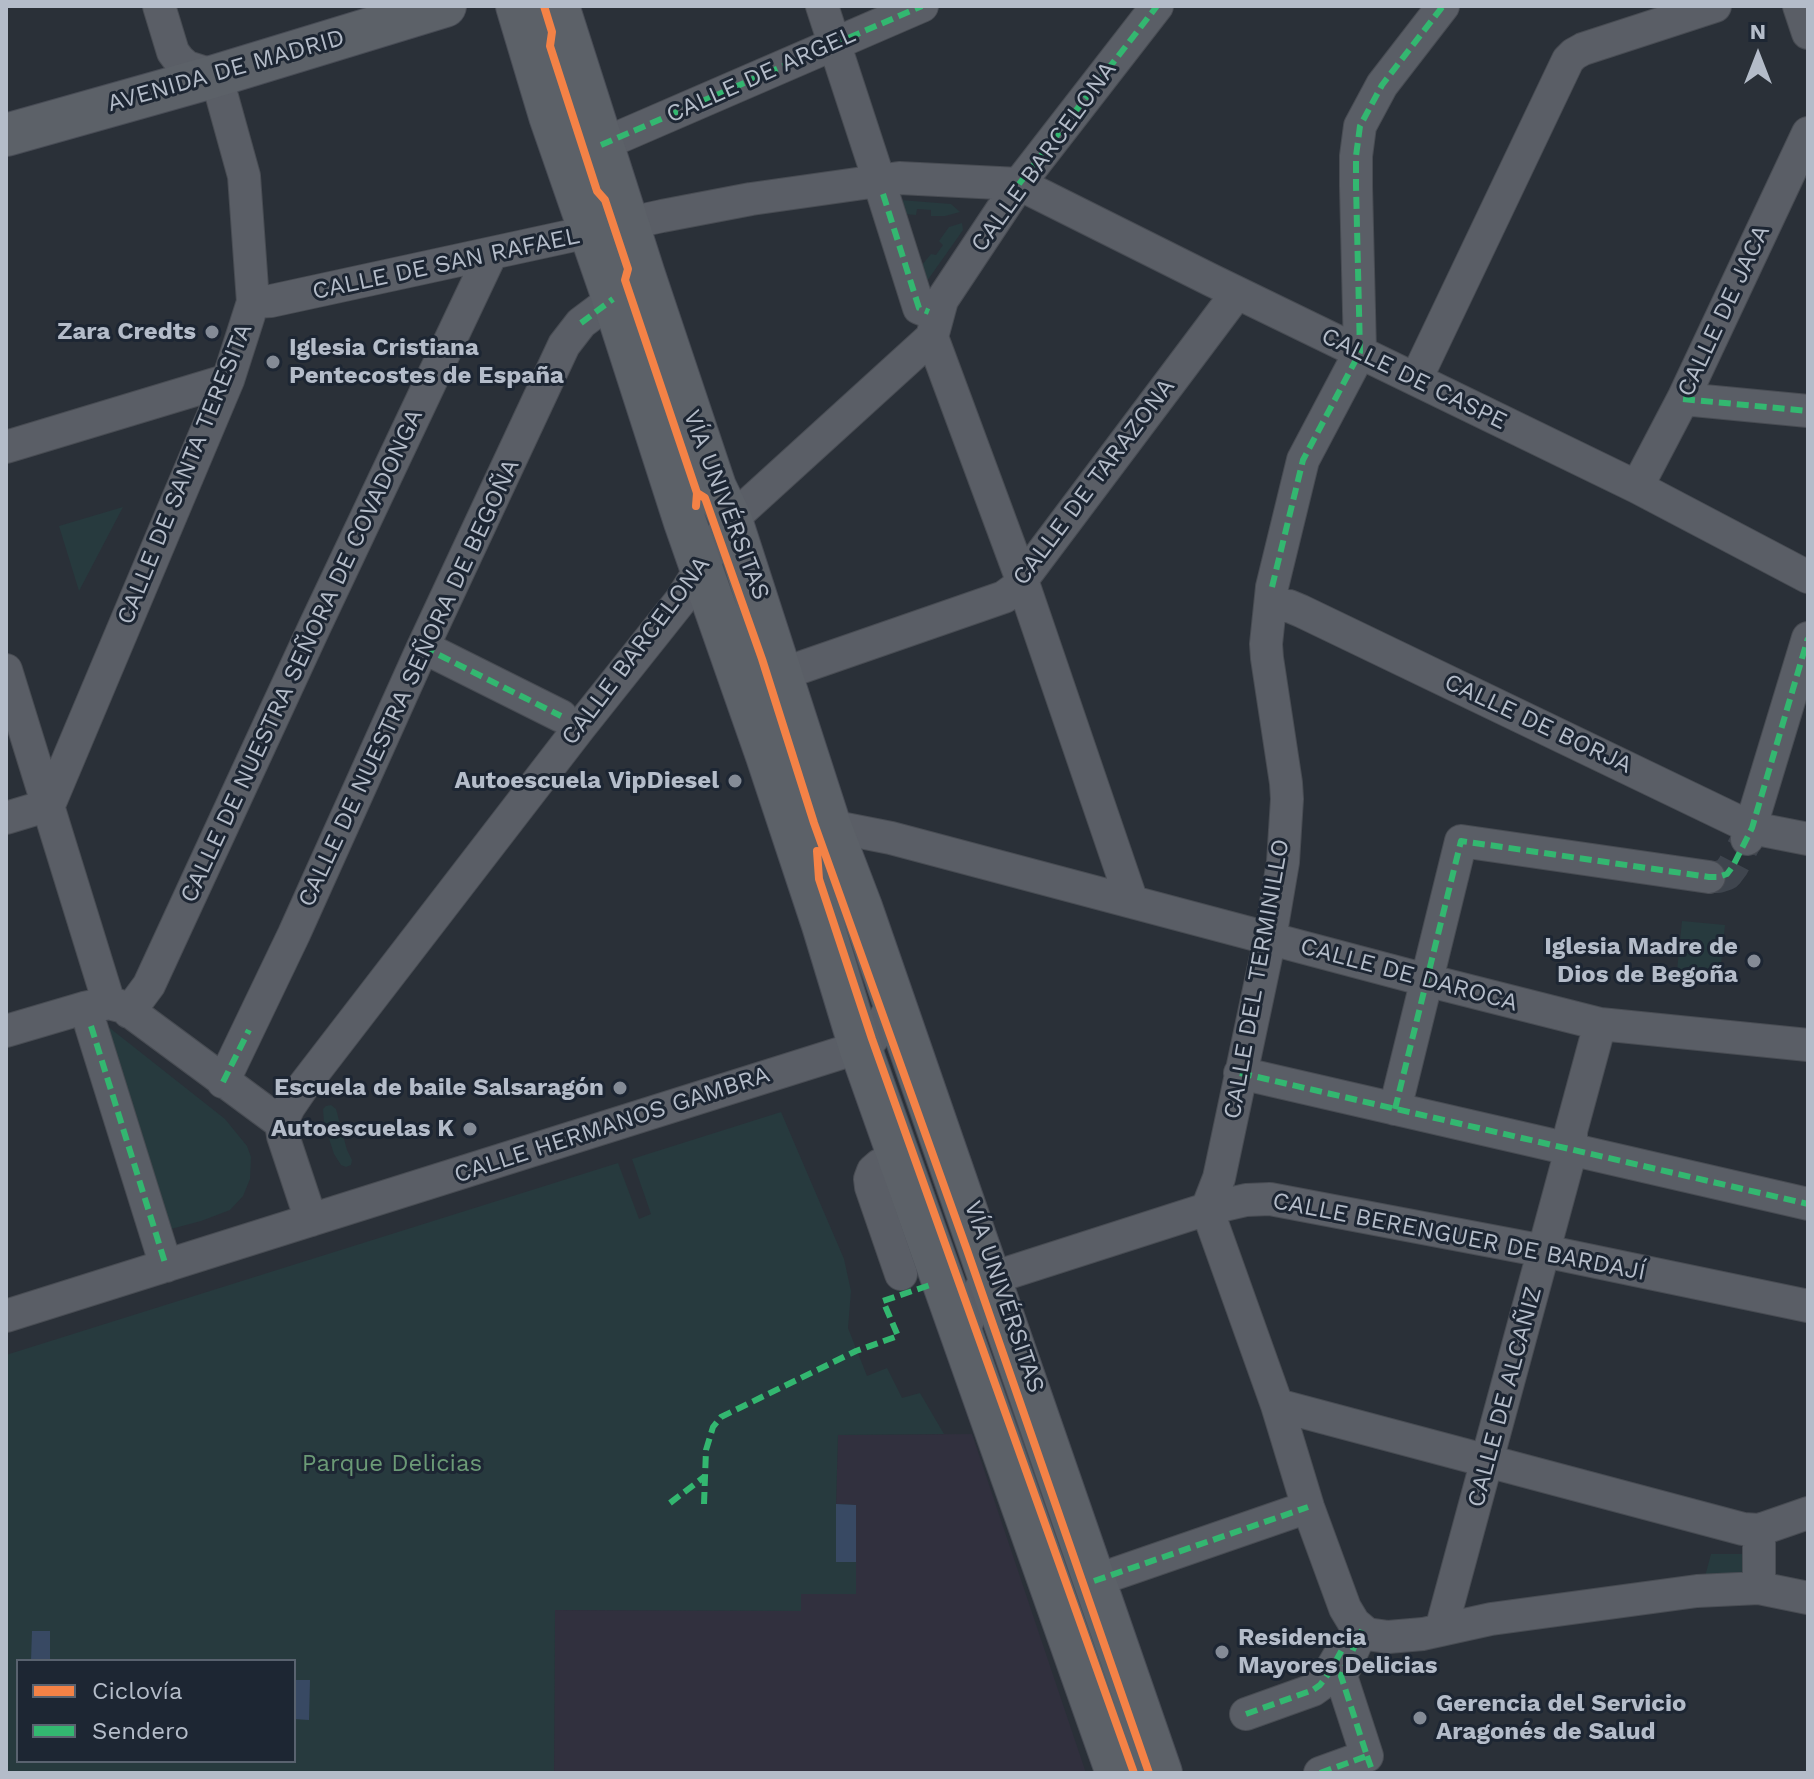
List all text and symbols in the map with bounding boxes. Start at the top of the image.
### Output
north arrow [1718,16,1798,96]
text: N [1750,19,1766,44]
street label: CALLE DE ARGEL [662,20,860,130]
street label: AVENIDA DE MADRID [104,23,348,119]
street label: CALLE BARCELONA [965,56,1123,258]
street label: CALLE DE JACA [1672,221,1776,401]
street label: CALLE DE SAN RAFAEL [310,222,582,306]
place label: Zara Credts [57,318,196,346]
street label: CALLE DE SANTA TERESITA [111,319,259,629]
street label: CALLE DE CASPE [1317,322,1511,436]
marker: Zara Credts [203,323,221,341]
place label: Iglesia Cristiana Pentecostes de España [289,334,564,390]
marker: Iglesia Cristiana Pentecostes de España [264,353,282,371]
street label: CALLE DE TARAZONA [1007,373,1181,591]
street label: CALLE DE NUESTRA SEÑORA DE COVADONGA [175,405,429,907]
street label: VÍA UNIVÉRSITAS [677,406,775,604]
street label: CALLE DE NUESTRA SEÑORA DE BEGOÑA [292,454,526,912]
street label: CALLE BARCELONA [556,551,716,751]
street label: CALLE DE BORJA [1440,668,1636,780]
place label: Autoescuela VipDiesel [454,767,719,795]
marker: Autoescuela VipDiesel [726,772,744,790]
street label: CALLE DEL TERMINILLO [1218,837,1296,1121]
street label: CALLE DE DAROCA [1297,932,1521,1018]
place label: Iglesia Madre de Dios de Begoña [1544,933,1738,989]
marker: Iglesia Madre de Dios de Begoña [1745,952,1763,970]
street label: CALLE HERMANOS GAMBRA [451,1060,773,1190]
place label: Escuela de baile Salsaragón [274,1074,604,1102]
marker: Escuela de baile Salsaragón [611,1079,629,1097]
place label: Autoescuelas K [271,1115,454,1143]
marker: Autoescuelas K [461,1120,479,1138]
street label: CALLE BERENGUER DE BARDAJÍ [1270,1187,1648,1287]
street label: VÍA UNIVÉRSITAS [958,1197,1050,1397]
street label: CALLE DE ALCAÑIZ [1462,1284,1548,1510]
park label: Parque Delicias [302,1450,482,1478]
place label: Residencia Mayores Delicias [1238,1624,1438,1680]
marker: Residencia Mayores Delicias [1213,1643,1231,1661]
legend [16,1659,296,1763]
text: Ciclovía [92,1677,182,1705]
place label: Gerencia del Servicio Aragonés de Salud [1436,1690,1686,1746]
marker: Gerencia del Servicio Aragonés de Salud [1411,1709,1429,1727]
text: Sendero [92,1717,189,1745]

